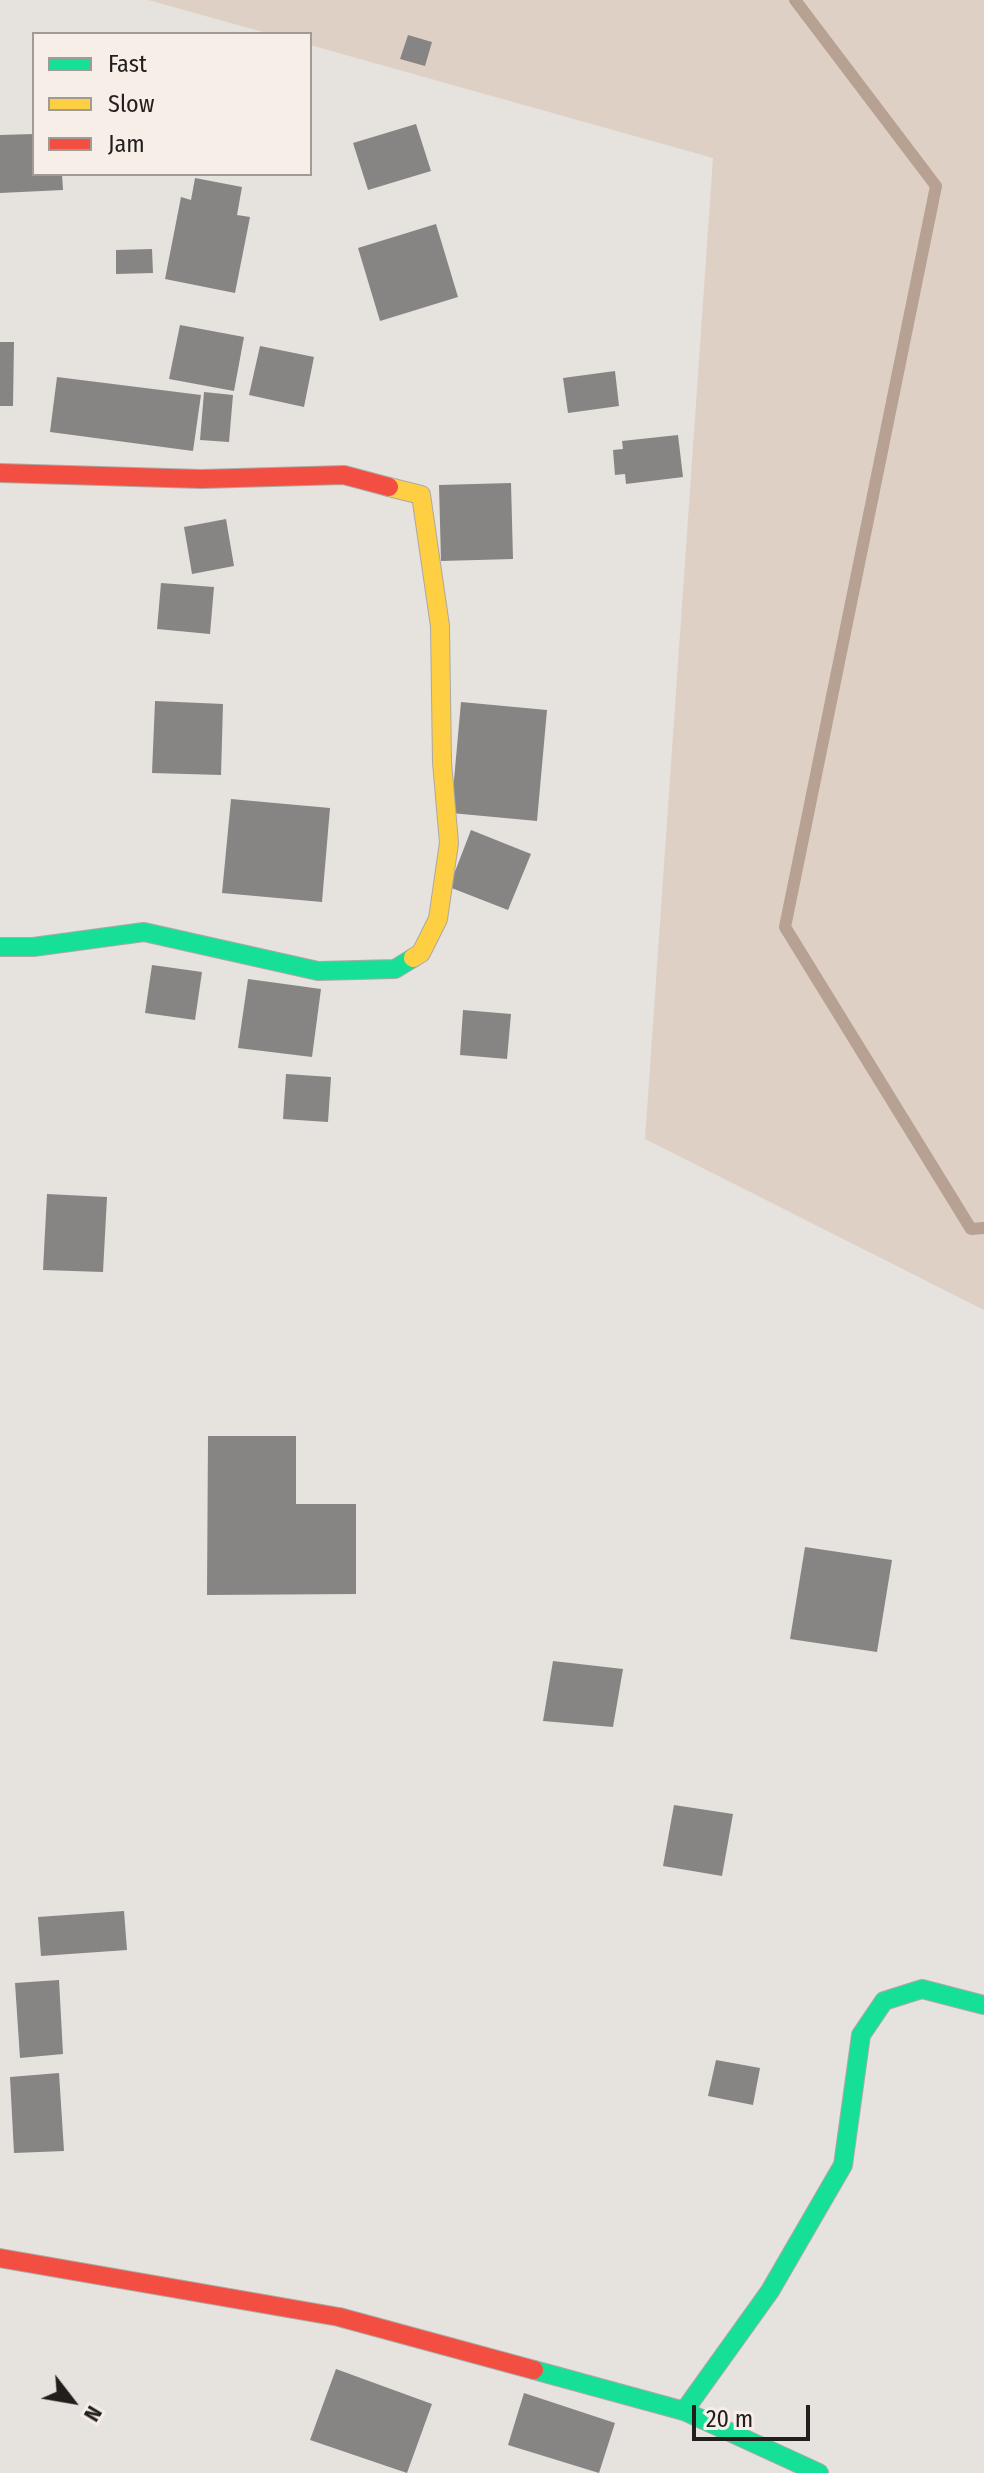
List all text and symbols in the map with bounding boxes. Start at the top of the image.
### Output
legend [32,32,312,176]
text: Fast [108,50,147,78]
text: Slow [108,90,154,118]
text: Jam [108,130,145,158]
north arrow [32,2361,112,2441]
scale bar [696,2389,814,2439]
text: N [78,2401,108,2426]
text: 20 m [706,2405,753,2433]

